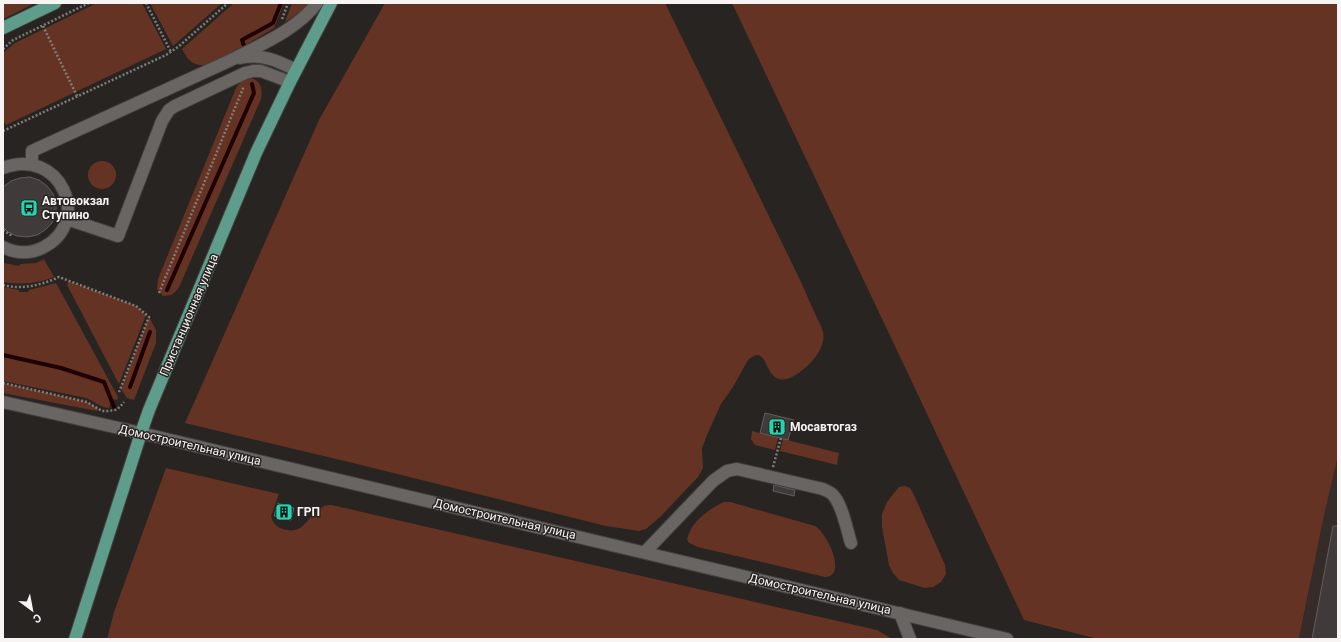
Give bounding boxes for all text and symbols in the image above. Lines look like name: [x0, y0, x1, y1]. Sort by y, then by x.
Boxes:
place label: Автовокзал Ступино: [42, 194, 109, 222]
bus stop icon: Автовокзал Ступино: [19, 198, 39, 218]
street label: Пристанционная улица: [157, 252, 221, 378]
building icon: Мосавтогаз: [767, 417, 787, 437]
place label: Мосавтогаз: [790, 420, 857, 434]
street label: Домостроительная улица: [118, 422, 262, 468]
street label: Домостроительная улица: [433, 496, 577, 542]
building icon: ГРП: [274, 502, 294, 522]
place label: ГРП: [297, 505, 320, 519]
street label: Домостроительная улица: [748, 571, 892, 617]
north arrow: [12, 590, 52, 630]
text: С: [31, 611, 44, 625]

